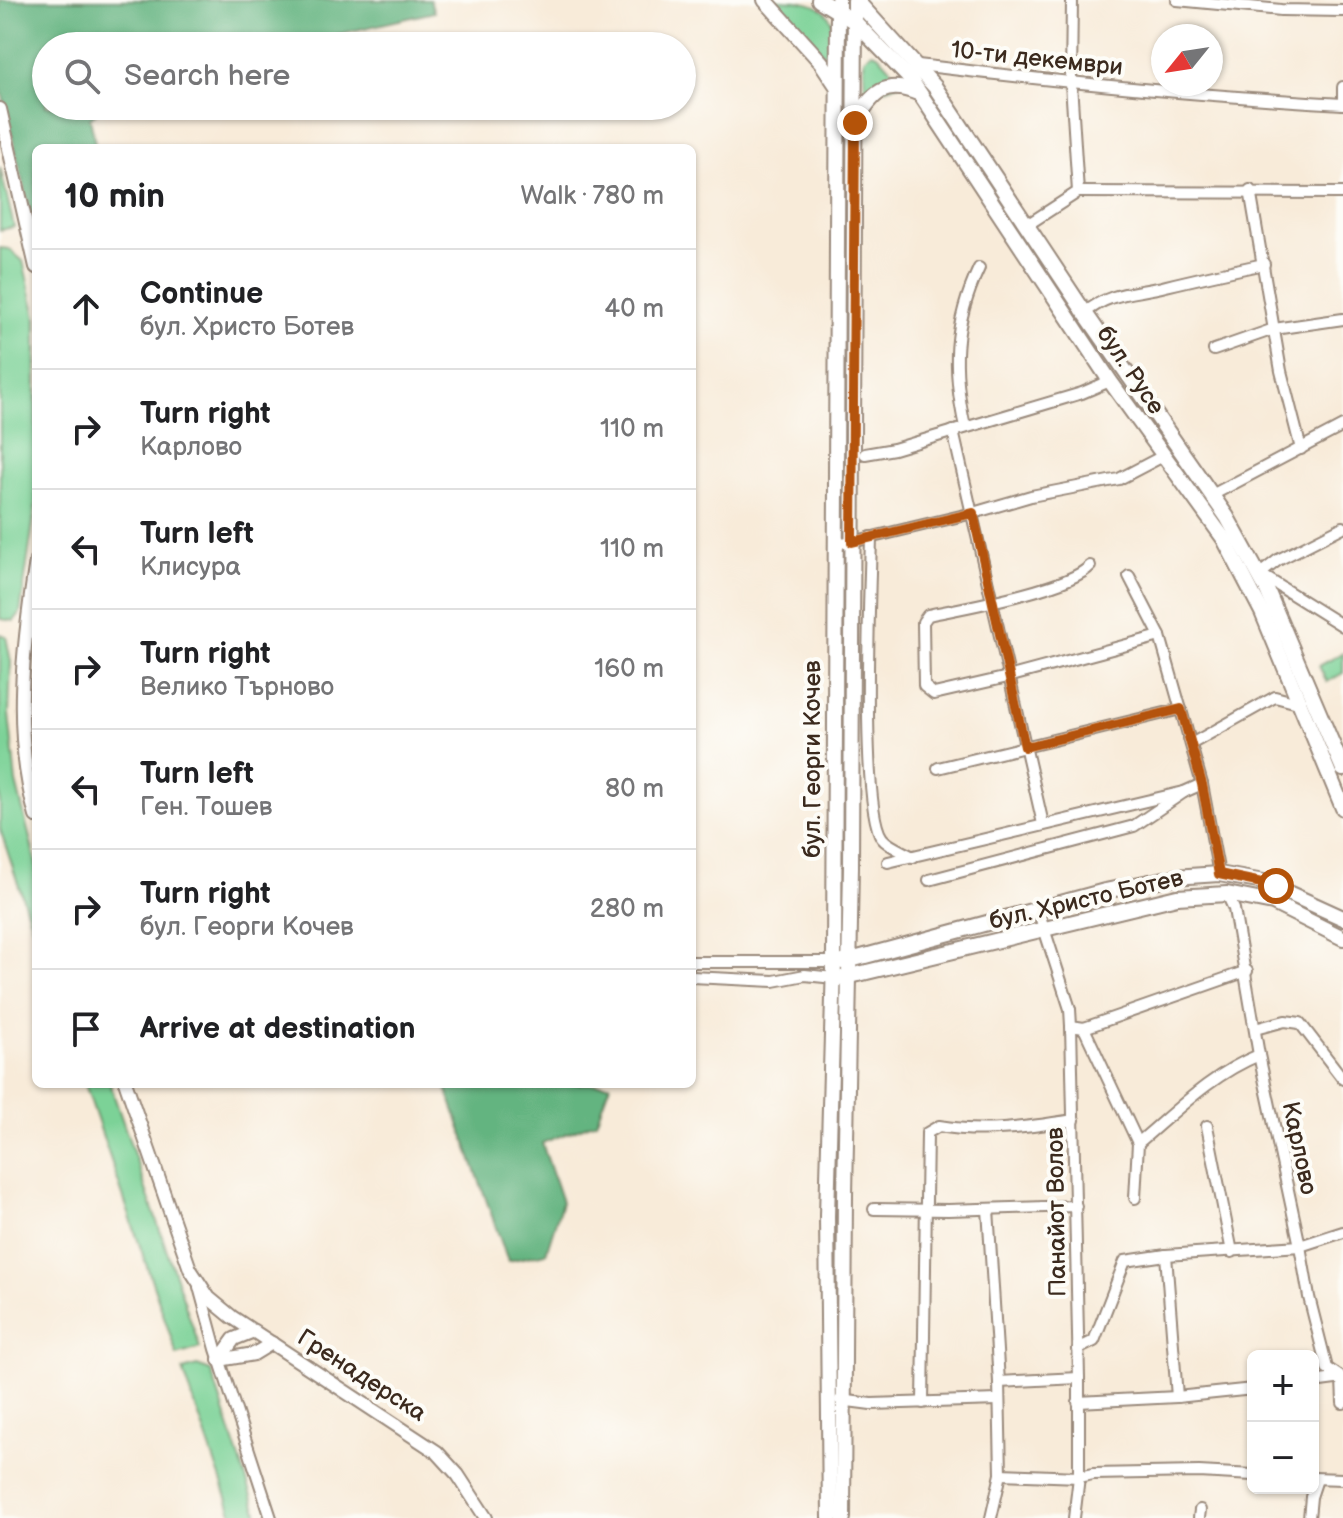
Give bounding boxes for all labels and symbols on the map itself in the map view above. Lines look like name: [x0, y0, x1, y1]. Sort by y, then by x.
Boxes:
north arrow: [1151, 24, 1223, 96]
street label: 10-ти декември: [950, 35, 1124, 82]
route end: [837, 105, 873, 141]
street label: бул. Русе: [1090, 321, 1171, 420]
street label: бул. Георги Кочев: [798, 660, 827, 858]
street label: бул. Христо Ботев: [987, 863, 1186, 936]
route start: [1258, 868, 1294, 904]
street label: Карлово: [1276, 1099, 1323, 1197]
street label: Панайот Волов: [1041, 1127, 1072, 1297]
street label: Гренадерска: [292, 1323, 432, 1428]

